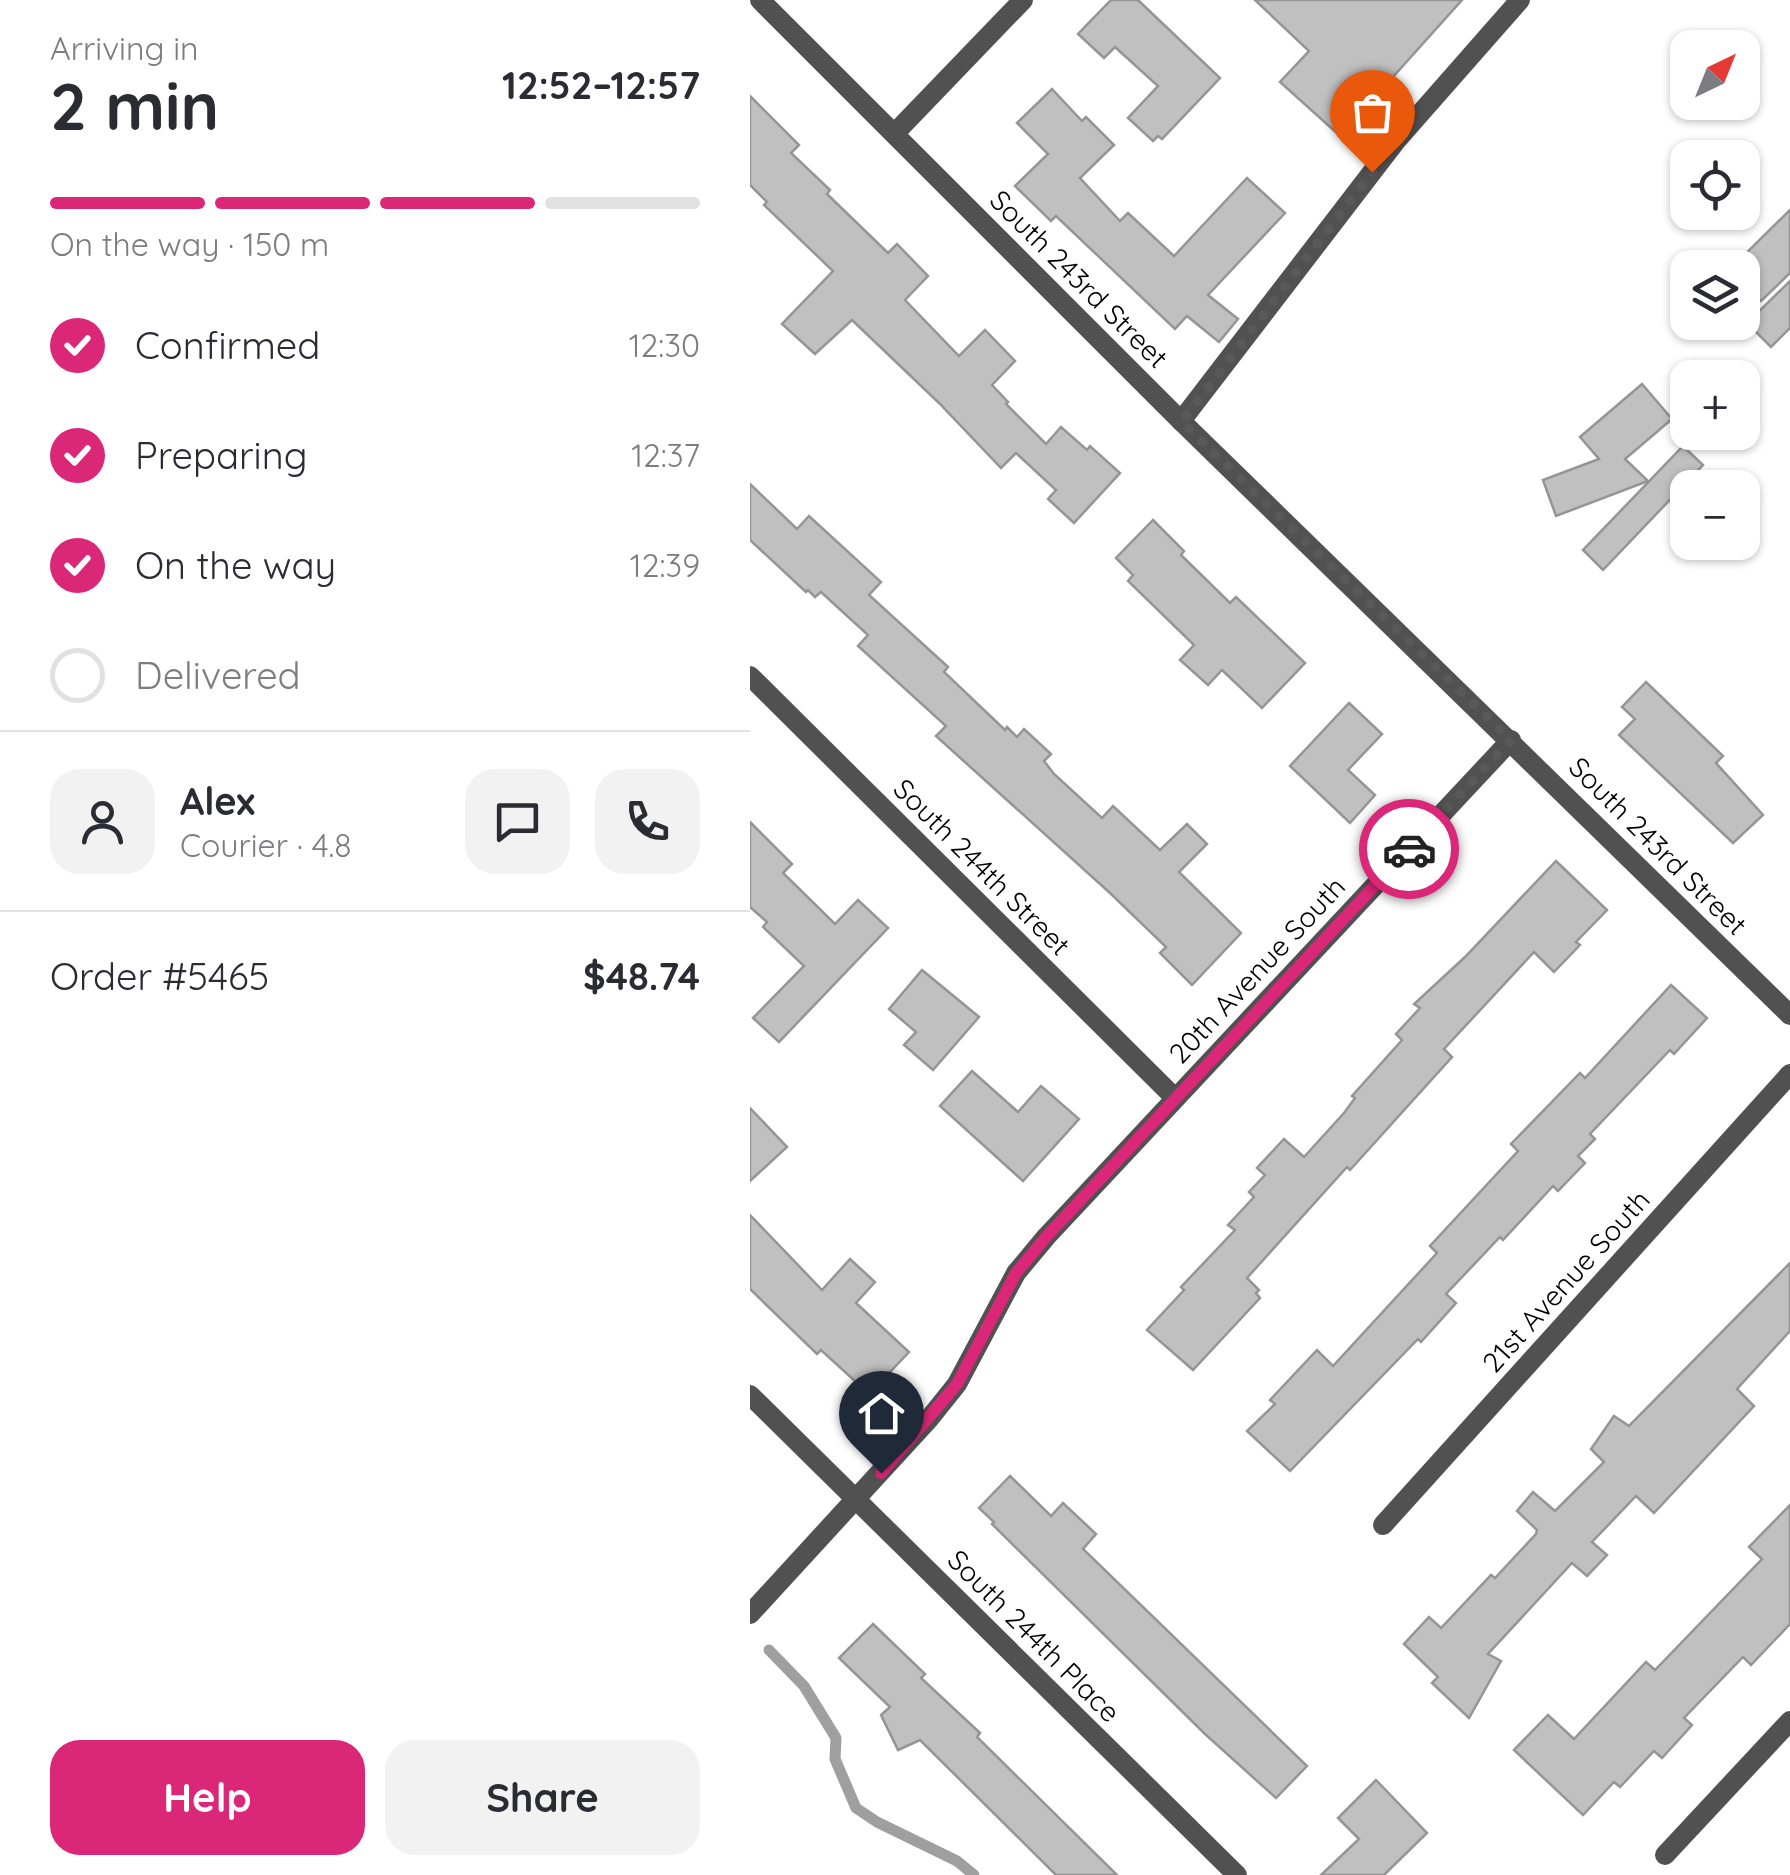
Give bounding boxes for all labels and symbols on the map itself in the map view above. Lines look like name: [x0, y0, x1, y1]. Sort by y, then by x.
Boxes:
north arrow: [1670, 30, 1760, 120]
pin: [1330, 70, 1415, 173]
street label: South 243rd Street: [983, 182, 1176, 375]
street label: South 243rd Street: [1562, 749, 1755, 942]
street label: South 244th Street: [887, 771, 1078, 962]
courier: [1359, 799, 1459, 899]
street label: 20th Avenue South: [1161, 869, 1352, 1070]
street label: 21st Avenue South: [1474, 1182, 1657, 1379]
pin: [839, 1371, 924, 1474]
street label: South 244th Place: [941, 1542, 1128, 1729]

